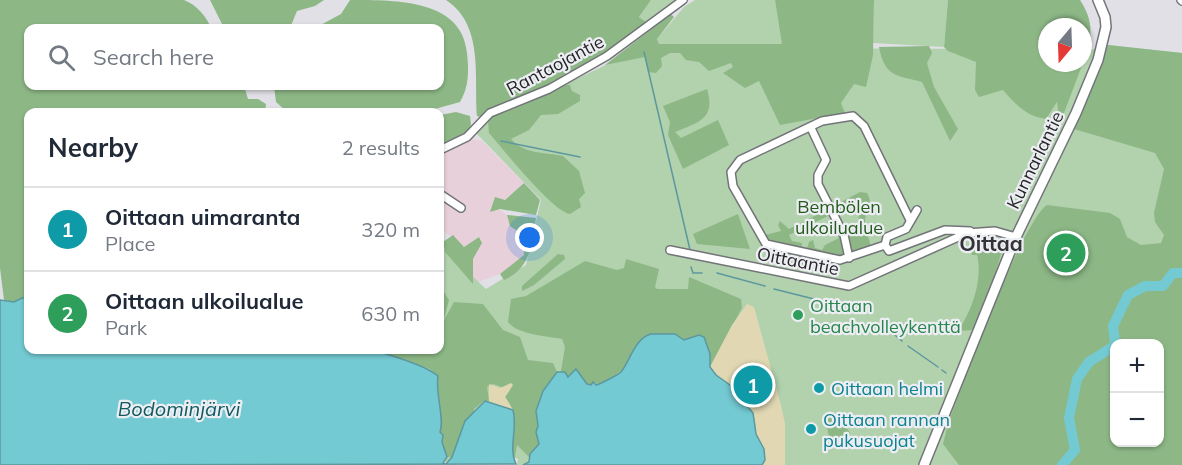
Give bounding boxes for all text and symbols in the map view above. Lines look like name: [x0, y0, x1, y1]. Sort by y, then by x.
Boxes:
north arrow: [1038, 18, 1092, 72]
search box: [24, 24, 444, 90]
street label: Rantaojantie: [502, 30, 608, 100]
icon: search: [45, 41, 78, 74]
text: Search here: [93, 43, 214, 71]
street label: Kunnarlantie: [1001, 107, 1069, 213]
text: Nearby: [48, 131, 138, 164]
text: 2 results: [342, 135, 420, 160]
park label: Bembölen ulkoilualue: [795, 195, 883, 239]
text: Oittaan uimaranta: [105, 203, 300, 231]
text: 1: [62, 217, 74, 242]
text: 320 m: [361, 217, 420, 242]
your location: [515, 223, 544, 252]
district label: Oittaa: [959, 230, 1023, 256]
pin: 2: [1046, 230, 1086, 276]
text: Place: [105, 231, 155, 256]
street label: Oittaantie: [755, 242, 841, 280]
text: Oittaan ulkoilualue: [105, 287, 304, 315]
place label: Oittaan beachvolleykenttä: [810, 294, 961, 338]
text: 2: [62, 301, 74, 326]
text: 630 m: [361, 301, 420, 326]
marker: Oittaan beachvolleykenttä: [791, 308, 805, 322]
text: Park: [105, 315, 147, 340]
map controls: [1110, 339, 1164, 447]
button: +: [1110, 339, 1164, 393]
pin: 1: [734, 362, 772, 408]
place label: Oittaan helmi: [831, 377, 943, 400]
marker: Oittaan helmi: [812, 381, 826, 395]
button: −: [1110, 393, 1164, 447]
water label: Bodominjärvi: [118, 396, 240, 421]
place label: Oittaan rannan pukusuojat: [823, 408, 950, 452]
marker: Oittaan rannan pukusuojat: [804, 422, 818, 436]

